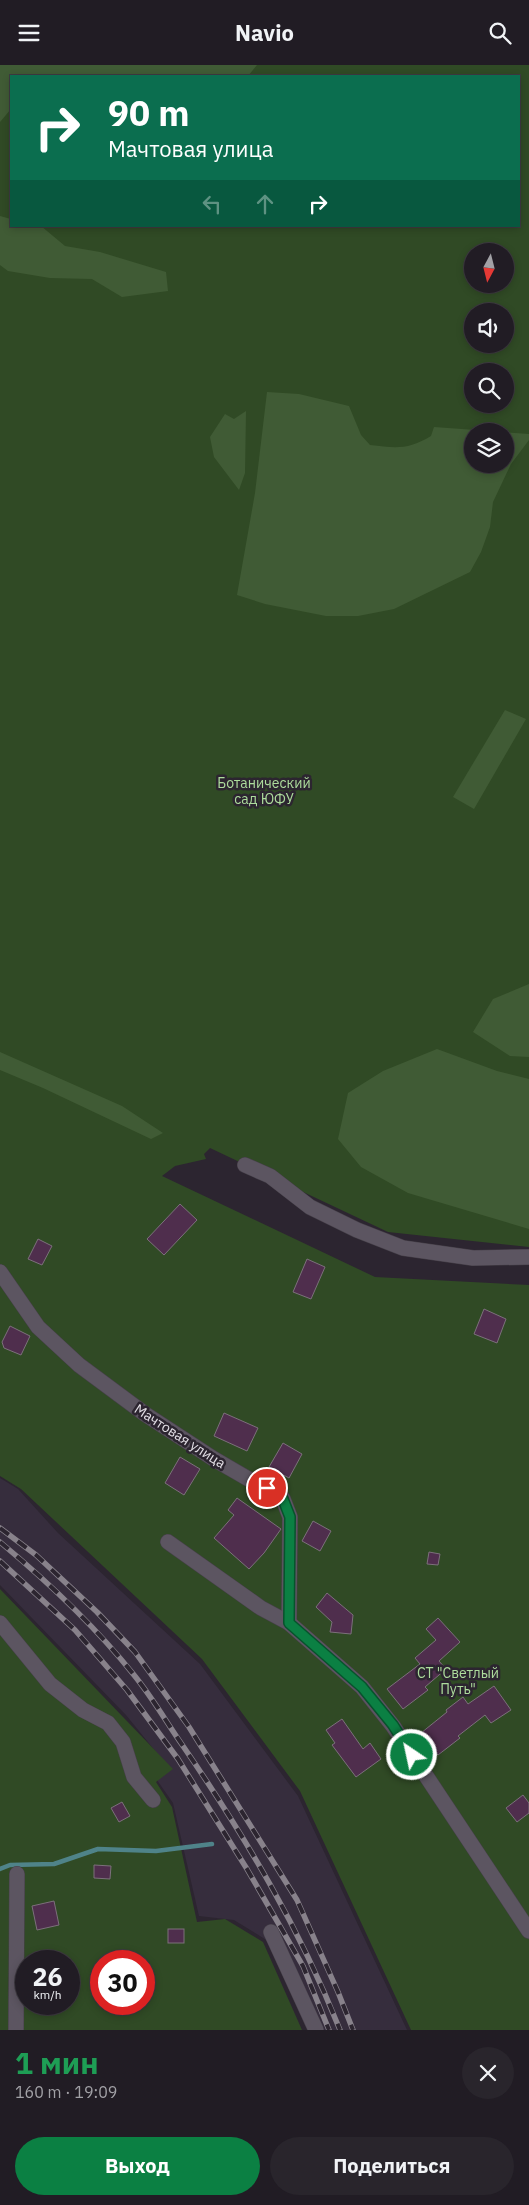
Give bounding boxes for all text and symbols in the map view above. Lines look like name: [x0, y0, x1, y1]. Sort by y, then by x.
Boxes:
text: Navio: [235, 18, 294, 47]
icon: menu: [15, 19, 43, 47]
icon: search: [486, 19, 514, 47]
text: 90 m: [108, 90, 190, 136]
icon: right: [25, 95, 90, 160]
text: Мачтовая улица: [108, 134, 273, 163]
icon: left: [198, 190, 226, 218]
icon: ahead: [251, 190, 279, 218]
icon: right: [304, 190, 332, 218]
north arrow: [464, 243, 514, 293]
map controls: [464, 243, 514, 473]
button: sound: [464, 303, 514, 353]
button: search: [464, 363, 514, 413]
button: layers: [464, 423, 514, 473]
park label: Ботанический сад ЮФУ: [217, 774, 311, 808]
street label: Мачтовая улица: [131, 1400, 229, 1473]
pin: [246, 1467, 288, 1509]
icon: arrive: [253, 1474, 281, 1502]
park label: СТ "Светлый Путь": [417, 1664, 499, 1698]
position arrow: [385, 1728, 437, 1780]
speed limit sign: 30: [90, 1950, 155, 2015]
text: 26: [32, 1960, 63, 1993]
text: km/h: [33, 1987, 62, 2002]
text: 1 мин: [15, 2043, 99, 2082]
button: close: [462, 2047, 514, 2099]
text: 160 m · 19:09: [15, 2082, 117, 2102]
button: Выход: [15, 2137, 260, 2195]
button: Поделиться: [270, 2137, 514, 2195]

